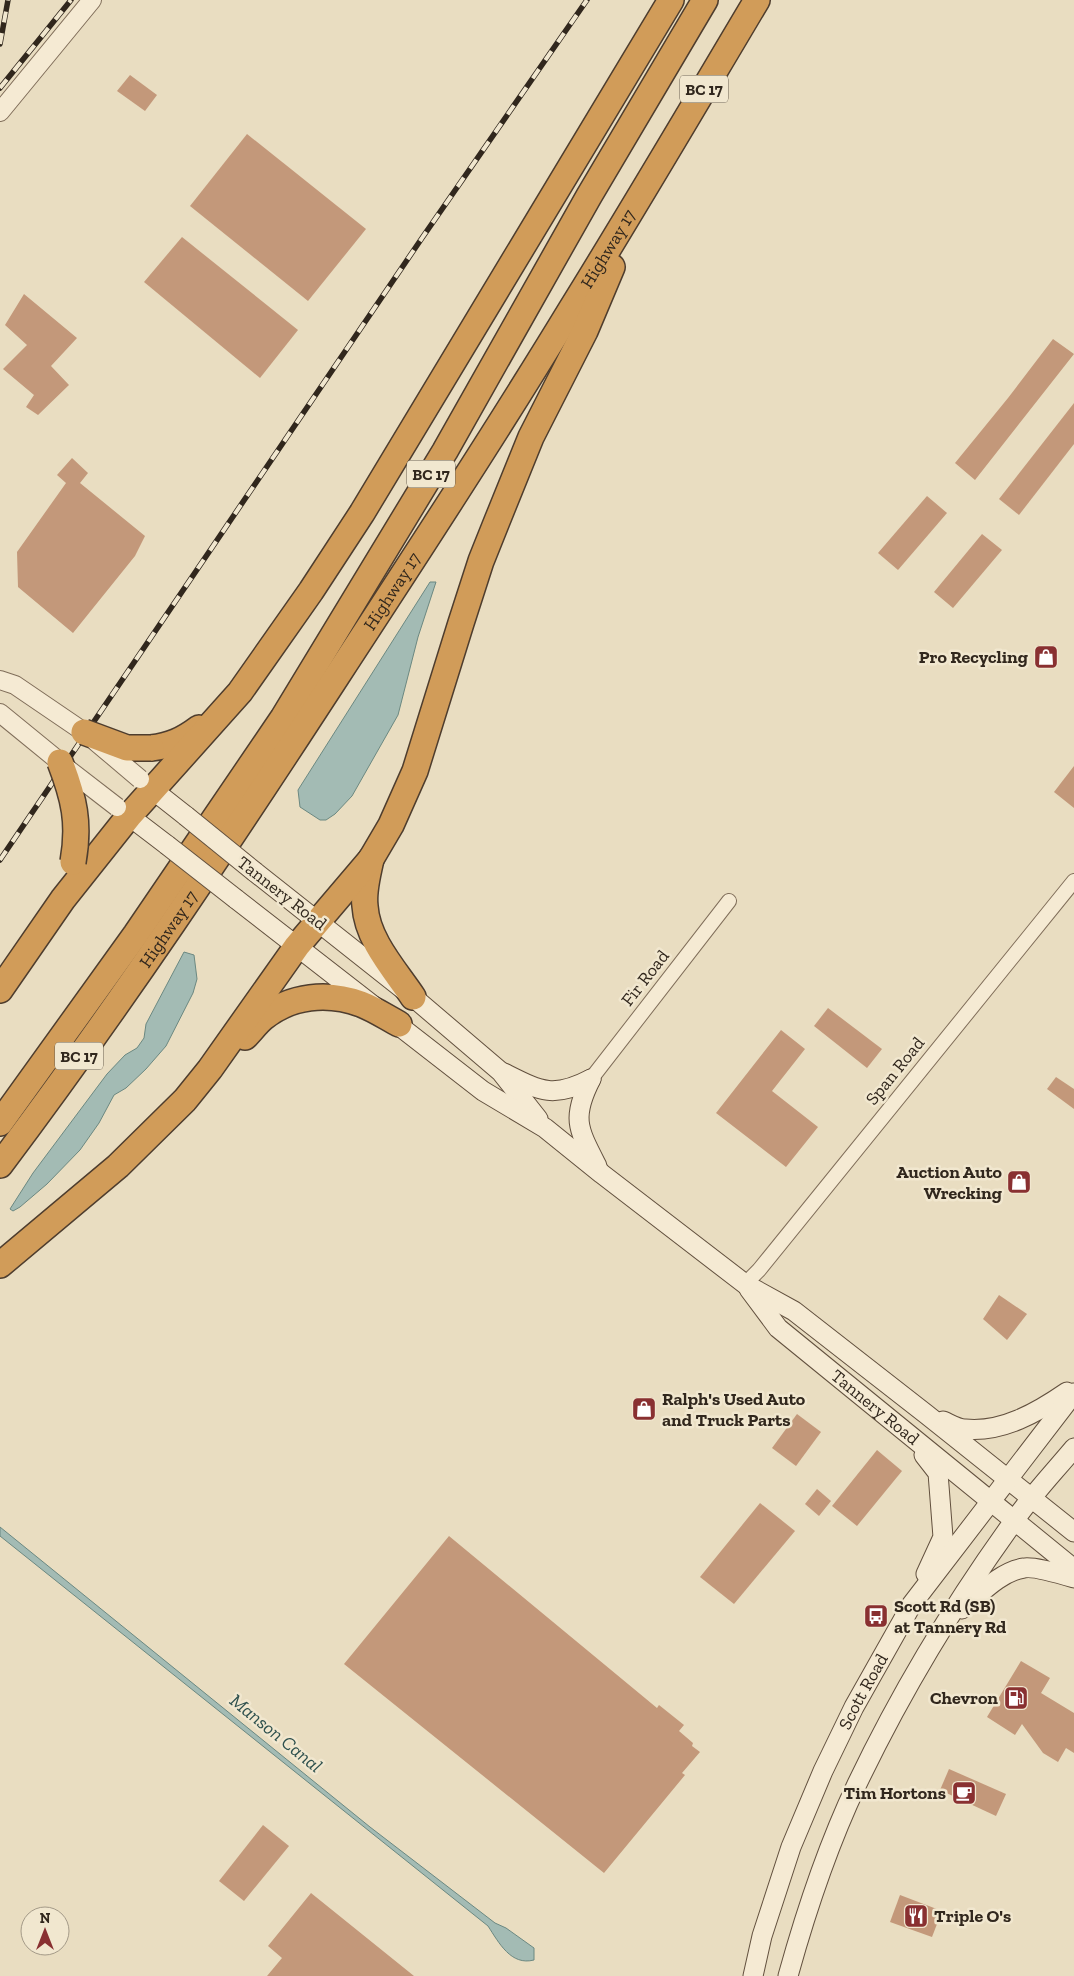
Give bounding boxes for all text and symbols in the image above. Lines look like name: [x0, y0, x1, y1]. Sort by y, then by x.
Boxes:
road number: BC 17: [680, 76, 728, 102]
street label: Highway 17: [576, 205, 641, 292]
road number: BC 17: [407, 460, 455, 488]
street label: Highway 17: [359, 548, 426, 634]
shop icon: Pro Recycling: [1033, 644, 1059, 670]
place label: Pro Recycling: [919, 646, 1028, 668]
street label: Tannery Road: [233, 851, 331, 935]
street label: Highway 17: [135, 886, 203, 972]
street label: Fir Road: [616, 945, 674, 1010]
street label: Span Road: [861, 1032, 929, 1110]
road number: BC 17: [55, 1042, 103, 1070]
place label: Auction Auto Wrecking: [896, 1161, 1003, 1204]
shop icon: Auction Auto Wrecking: [1006, 1169, 1032, 1195]
street label: Tannery Road: [827, 1365, 924, 1450]
place label: Ralph's Used Auto and Truck Parts: [662, 1388, 806, 1431]
shop icon: Ralph's Used Auto and Truck Parts: [631, 1396, 657, 1422]
place label: Scott Rd (SB) at Tannery Rd: [894, 1595, 1007, 1638]
bus stop icon: Scott Rd (SB) at Tannery Rd: [863, 1603, 889, 1629]
street label: Scott Road: [834, 1650, 893, 1733]
fuel station icon: Chevron: [1003, 1685, 1029, 1711]
place label: Chevron: [930, 1687, 998, 1709]
water label: Manson Canal: [225, 1689, 327, 1777]
cafe icon: Tim Hortons: [951, 1780, 977, 1806]
place label: Tim Hortons: [844, 1782, 946, 1804]
restaurant icon: Triple O's: [903, 1903, 929, 1929]
place label: Triple O's: [934, 1905, 1011, 1927]
north arrow: [20, 1906, 70, 1956]
text: N: [40, 1910, 51, 1927]

